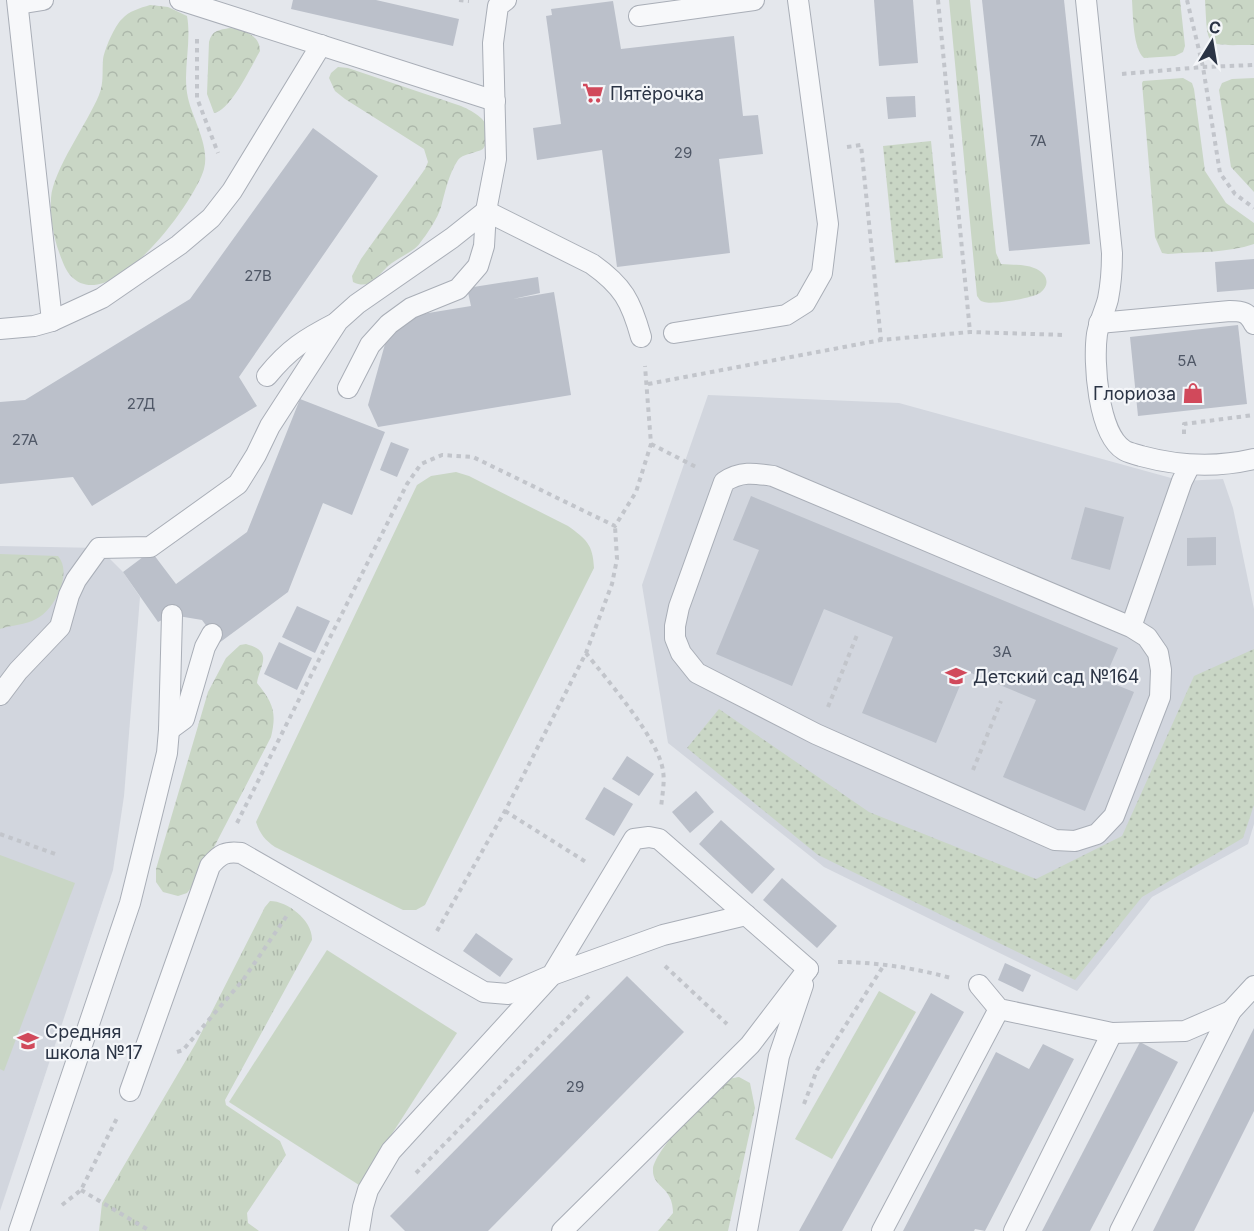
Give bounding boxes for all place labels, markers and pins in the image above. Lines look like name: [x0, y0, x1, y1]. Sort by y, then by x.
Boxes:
supermarket icon: Пятёрочка: [581, 81, 605, 105]
place label: Пятёрочка: [610, 83, 704, 104]
shop icon: Глориоза: [1181, 381, 1205, 405]
place label: Глориоза: [1093, 383, 1176, 404]
school or university icon: Детский сад №164: [944, 664, 968, 688]
place label: Детский сад №164: [973, 666, 1139, 687]
place label: Средняя школа №17: [45, 1021, 143, 1063]
school or university icon: Средняя школа №17: [16, 1029, 40, 1053]

